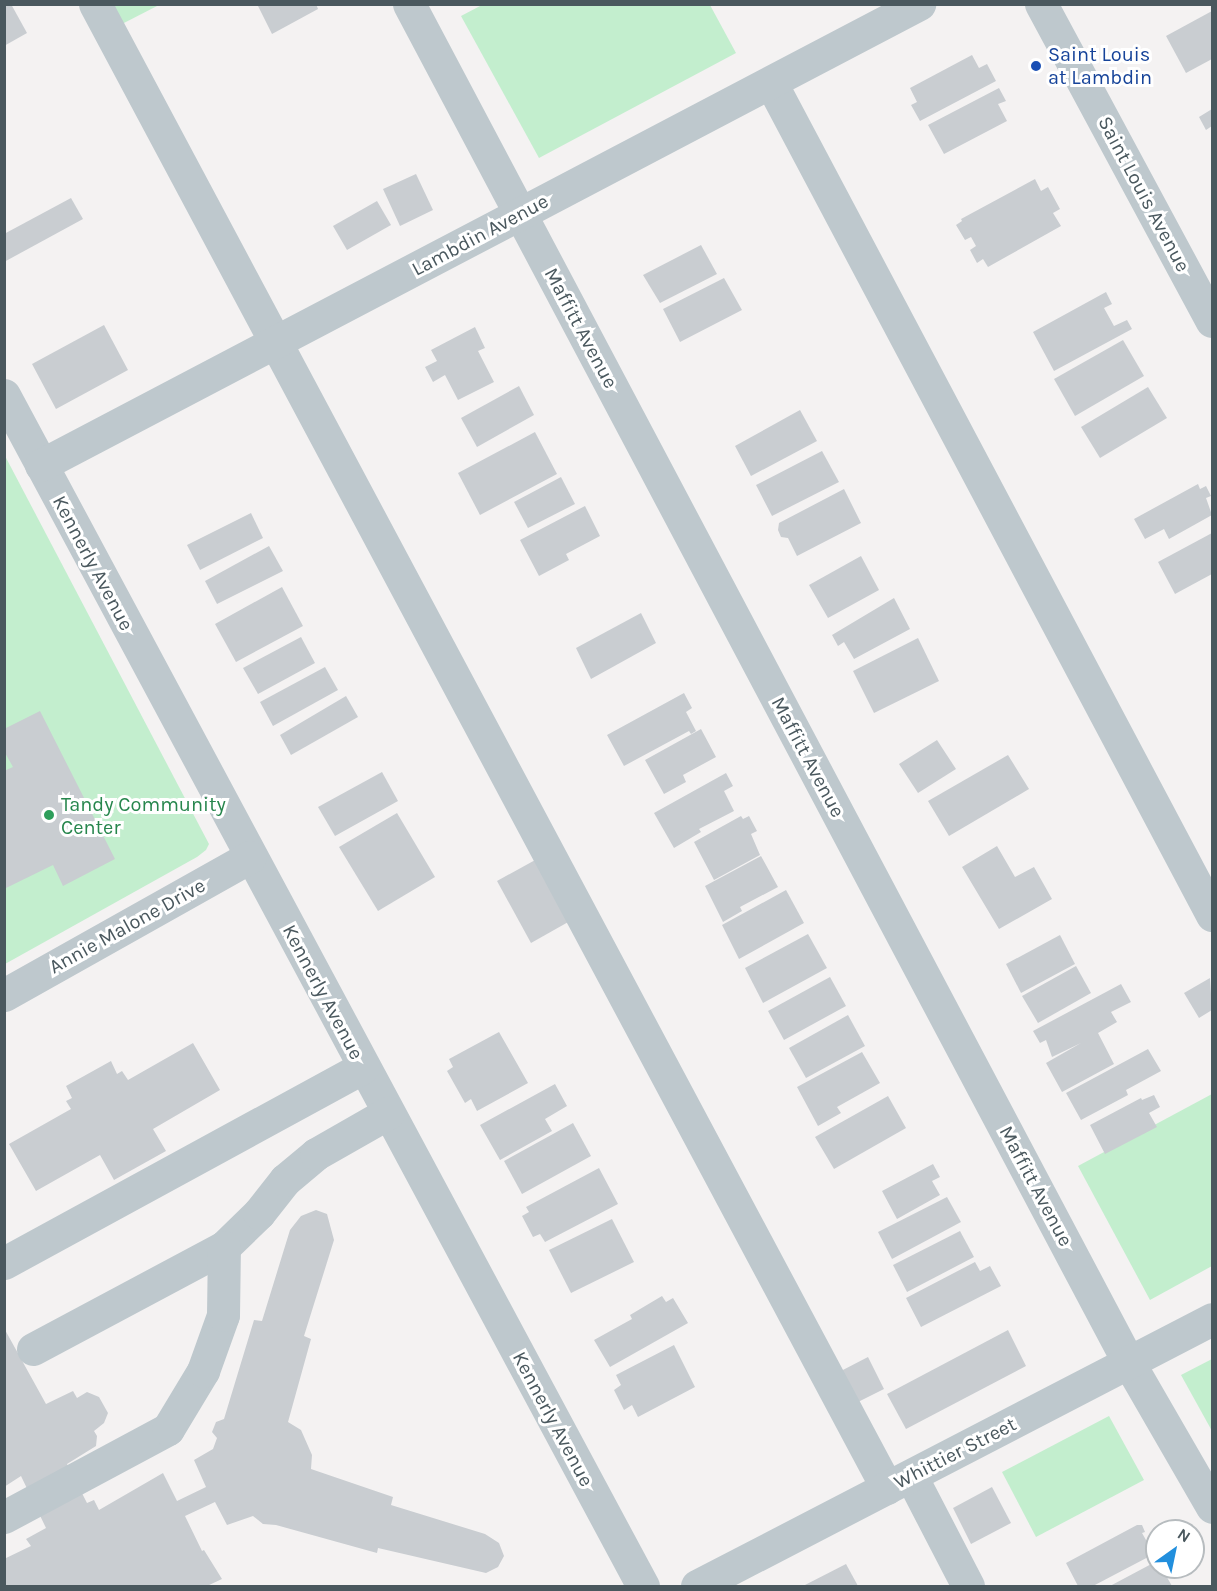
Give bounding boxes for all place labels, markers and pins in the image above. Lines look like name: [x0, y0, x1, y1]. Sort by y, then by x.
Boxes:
place label: Saint Louis at Lambdin: [1048, 42, 1152, 89]
marker: Saint Louis at Lambdin: [1029, 59, 1043, 73]
place label: Tandy Community Center: [61, 792, 226, 839]
marker: Tandy Community Center: [42, 808, 56, 822]

